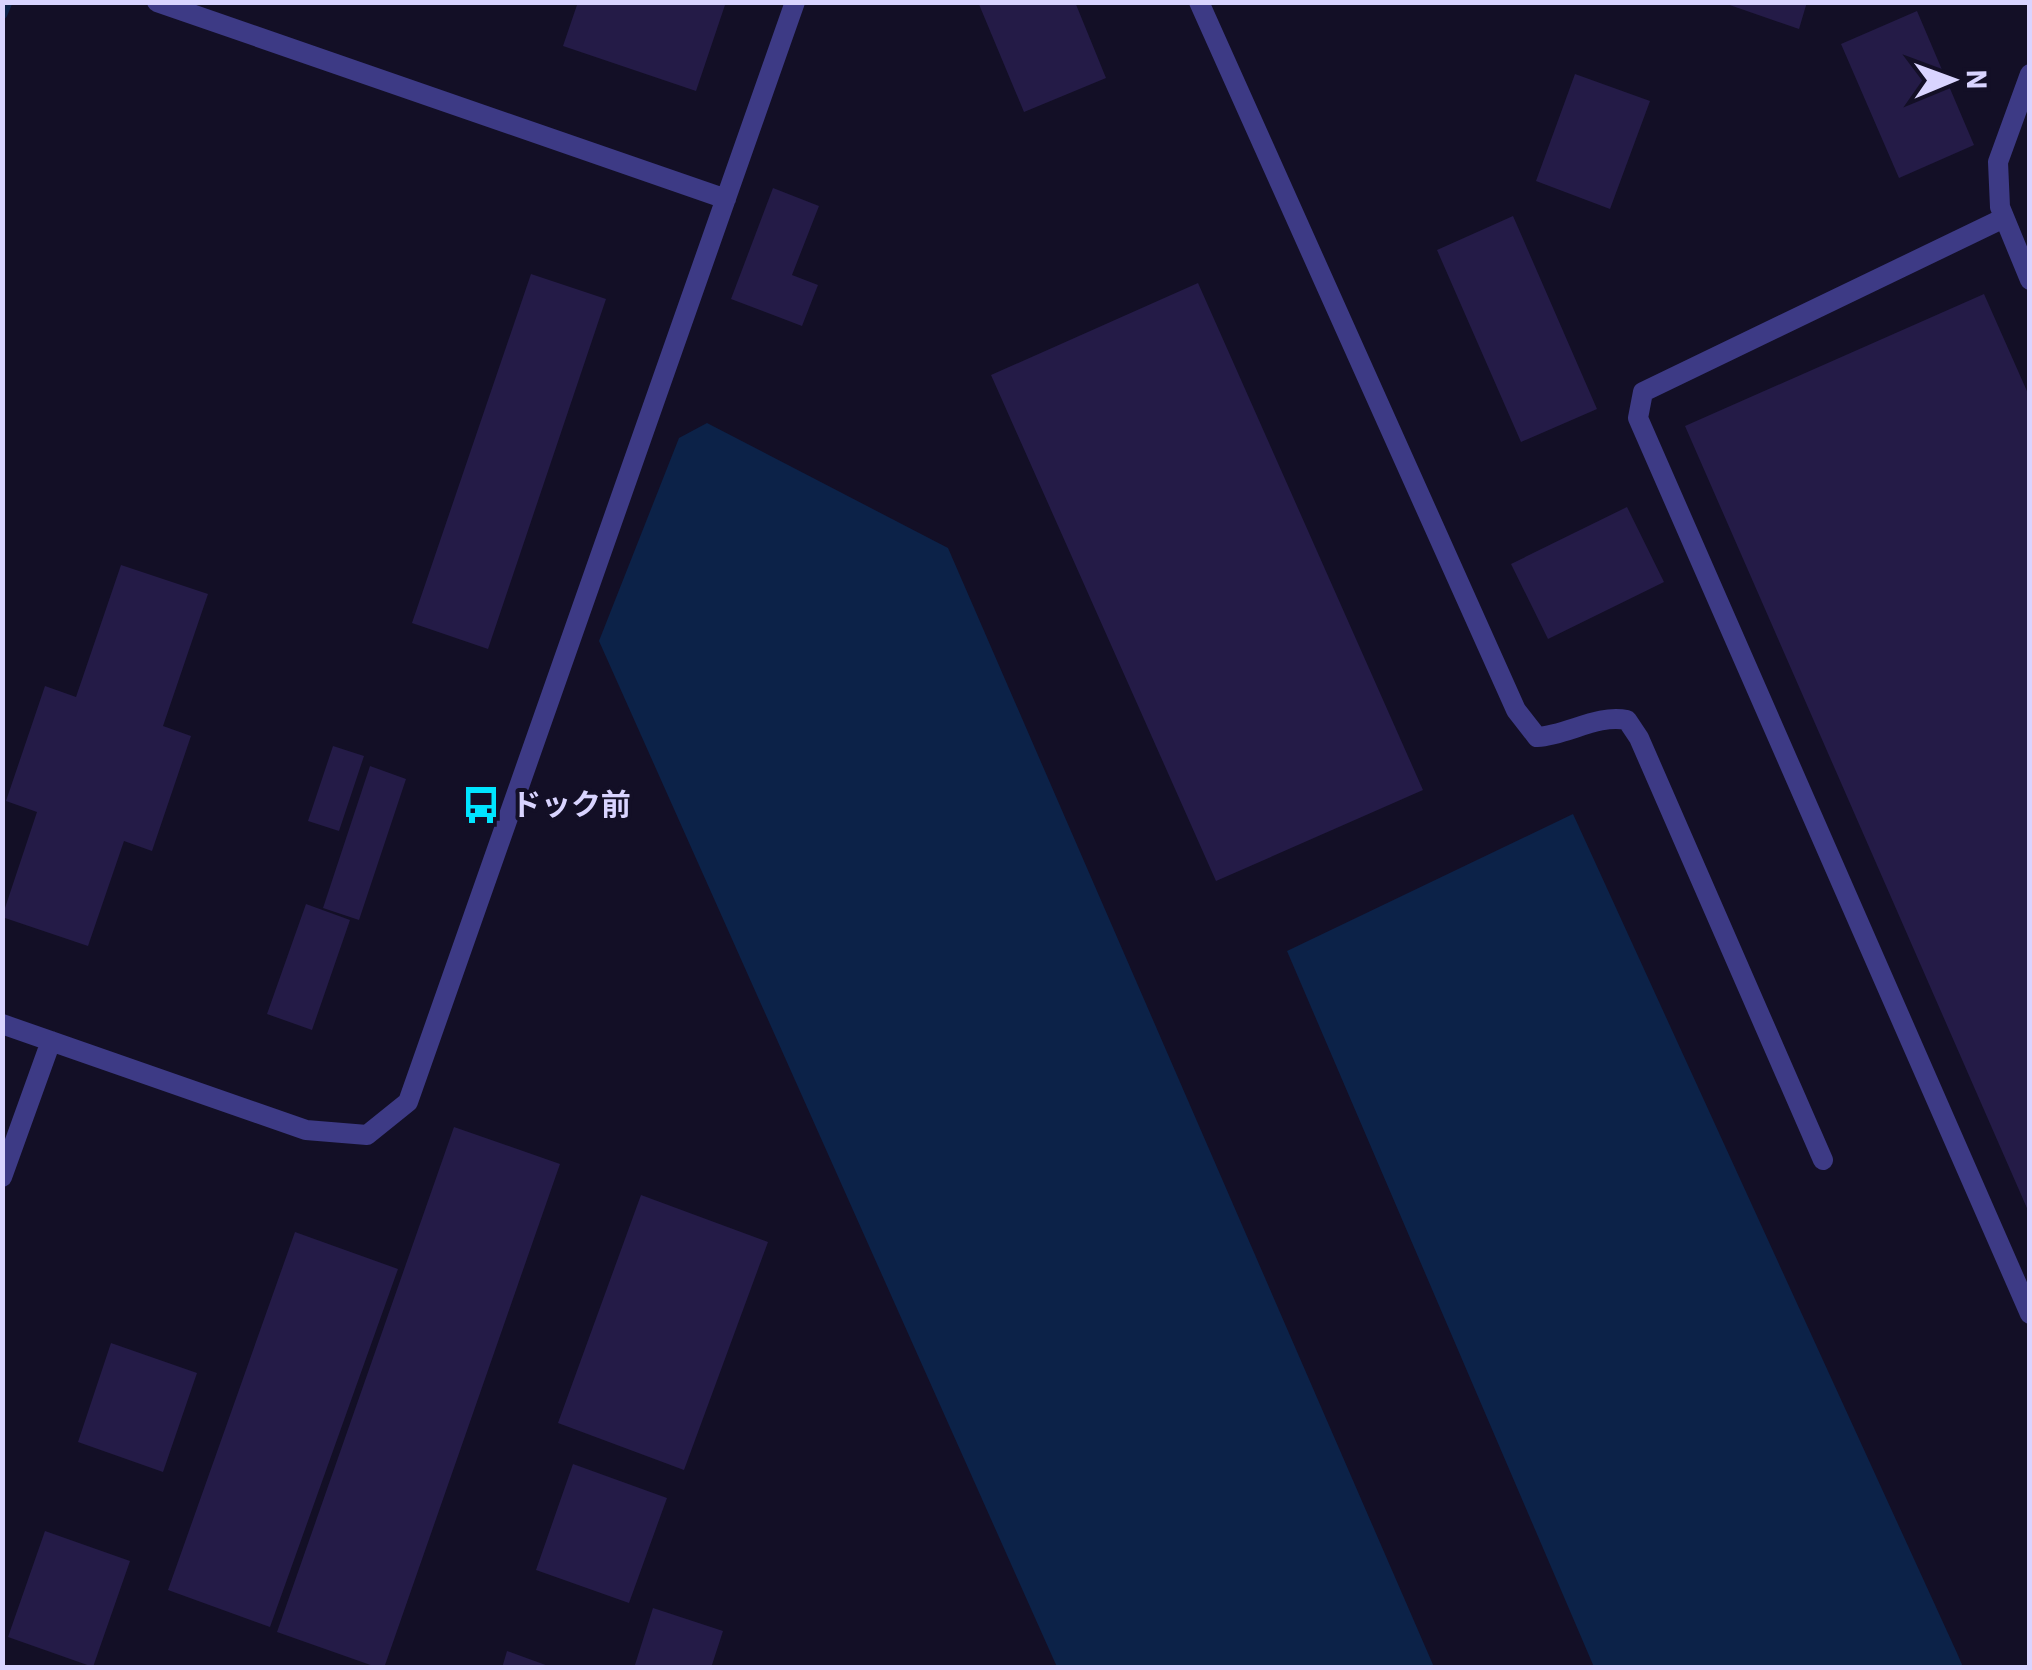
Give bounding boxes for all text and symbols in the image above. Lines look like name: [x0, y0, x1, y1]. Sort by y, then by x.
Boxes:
north arrow: [1902, 30, 2002, 130]
text: N: [1959, 69, 1996, 90]
bus stop icon: ドック前: [460, 784, 502, 826]
place label: ドック前: [511, 784, 631, 823]

